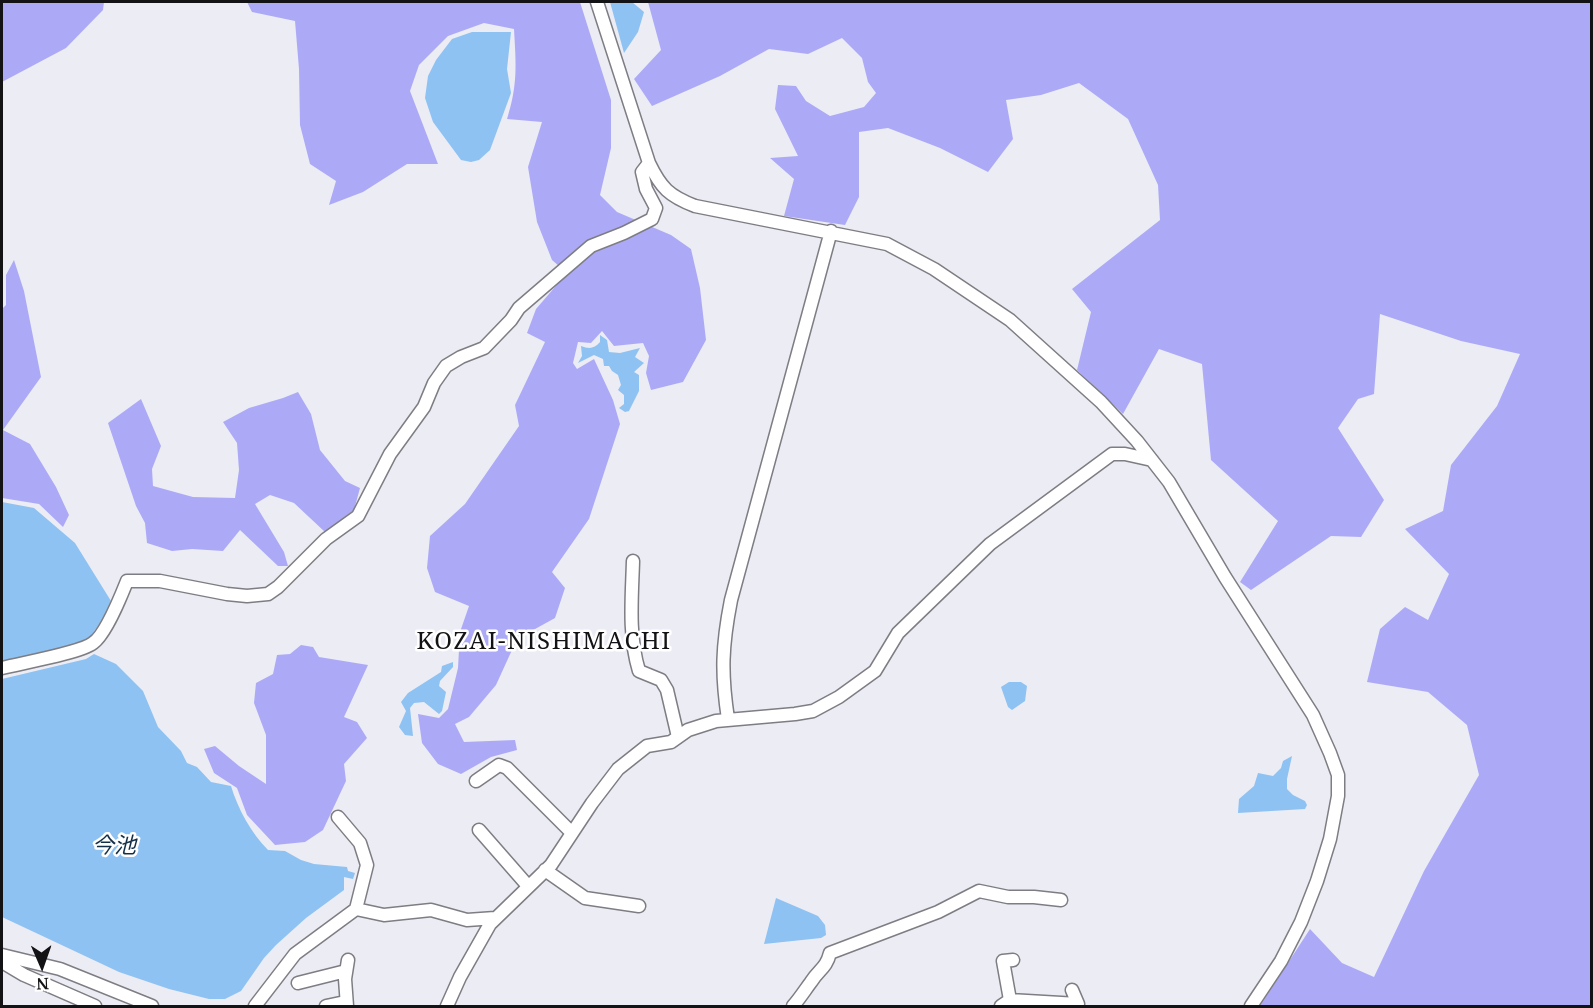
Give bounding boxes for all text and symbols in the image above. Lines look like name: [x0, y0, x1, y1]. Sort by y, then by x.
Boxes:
district label: KOZAI-NISHIMACHI: [416, 628, 672, 656]
water label: 今池: [92, 834, 136, 860]
north arrow: [12, 936, 72, 996]
text: N: [36, 973, 49, 995]

